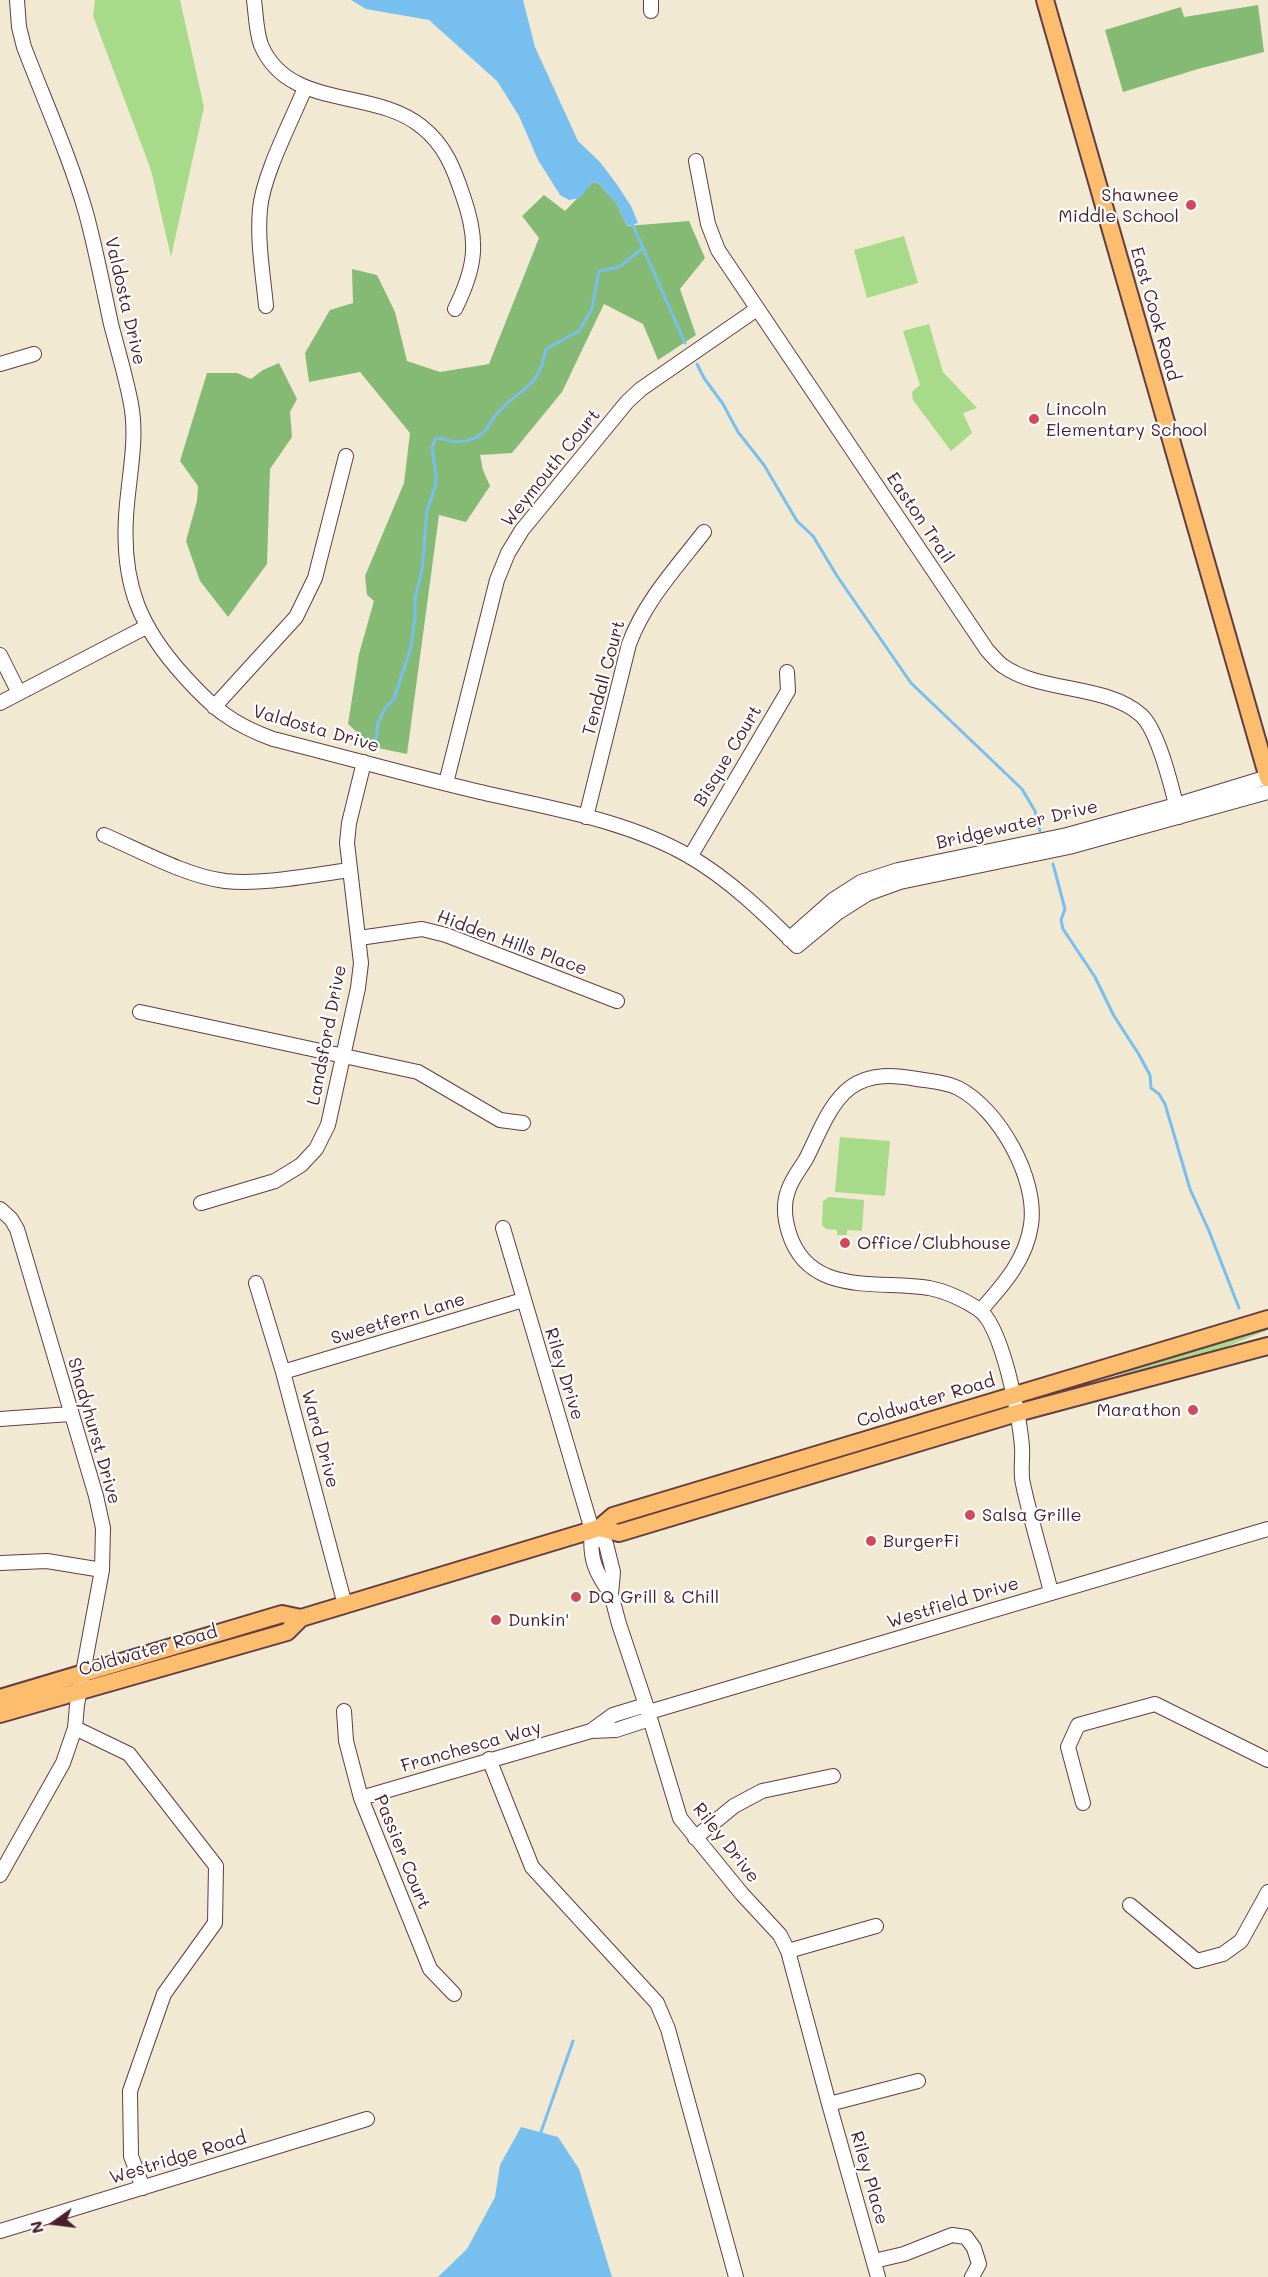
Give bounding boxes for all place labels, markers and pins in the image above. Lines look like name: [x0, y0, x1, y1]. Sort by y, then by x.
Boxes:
place label: Shawnee Middle School: [1058, 184, 1179, 226]
marker: Shawnee Middle School: [1184, 198, 1198, 212]
place label: Lincoln Elementary School: [1046, 398, 1207, 440]
marker: Lincoln Elementary School: [1027, 412, 1041, 426]
place label: Office/Clubhouse: [857, 1232, 1011, 1254]
marker: Office/Clubhouse: [838, 1236, 852, 1250]
place label: Marathon: [1096, 1399, 1181, 1421]
marker: Marathon: [1186, 1403, 1200, 1417]
place label: Salsa Grille: [982, 1504, 1082, 1526]
marker: Salsa Grille: [963, 1508, 977, 1522]
place label: BurgerFi: [883, 1530, 959, 1552]
marker: BurgerFi: [864, 1534, 878, 1548]
place label: DQ Grill & Chill: [588, 1586, 719, 1608]
marker: DQ Grill & Chill: [569, 1590, 583, 1604]
place label: Dunkin': [508, 1609, 569, 1631]
marker: Dunkin': [489, 1613, 503, 1627]

